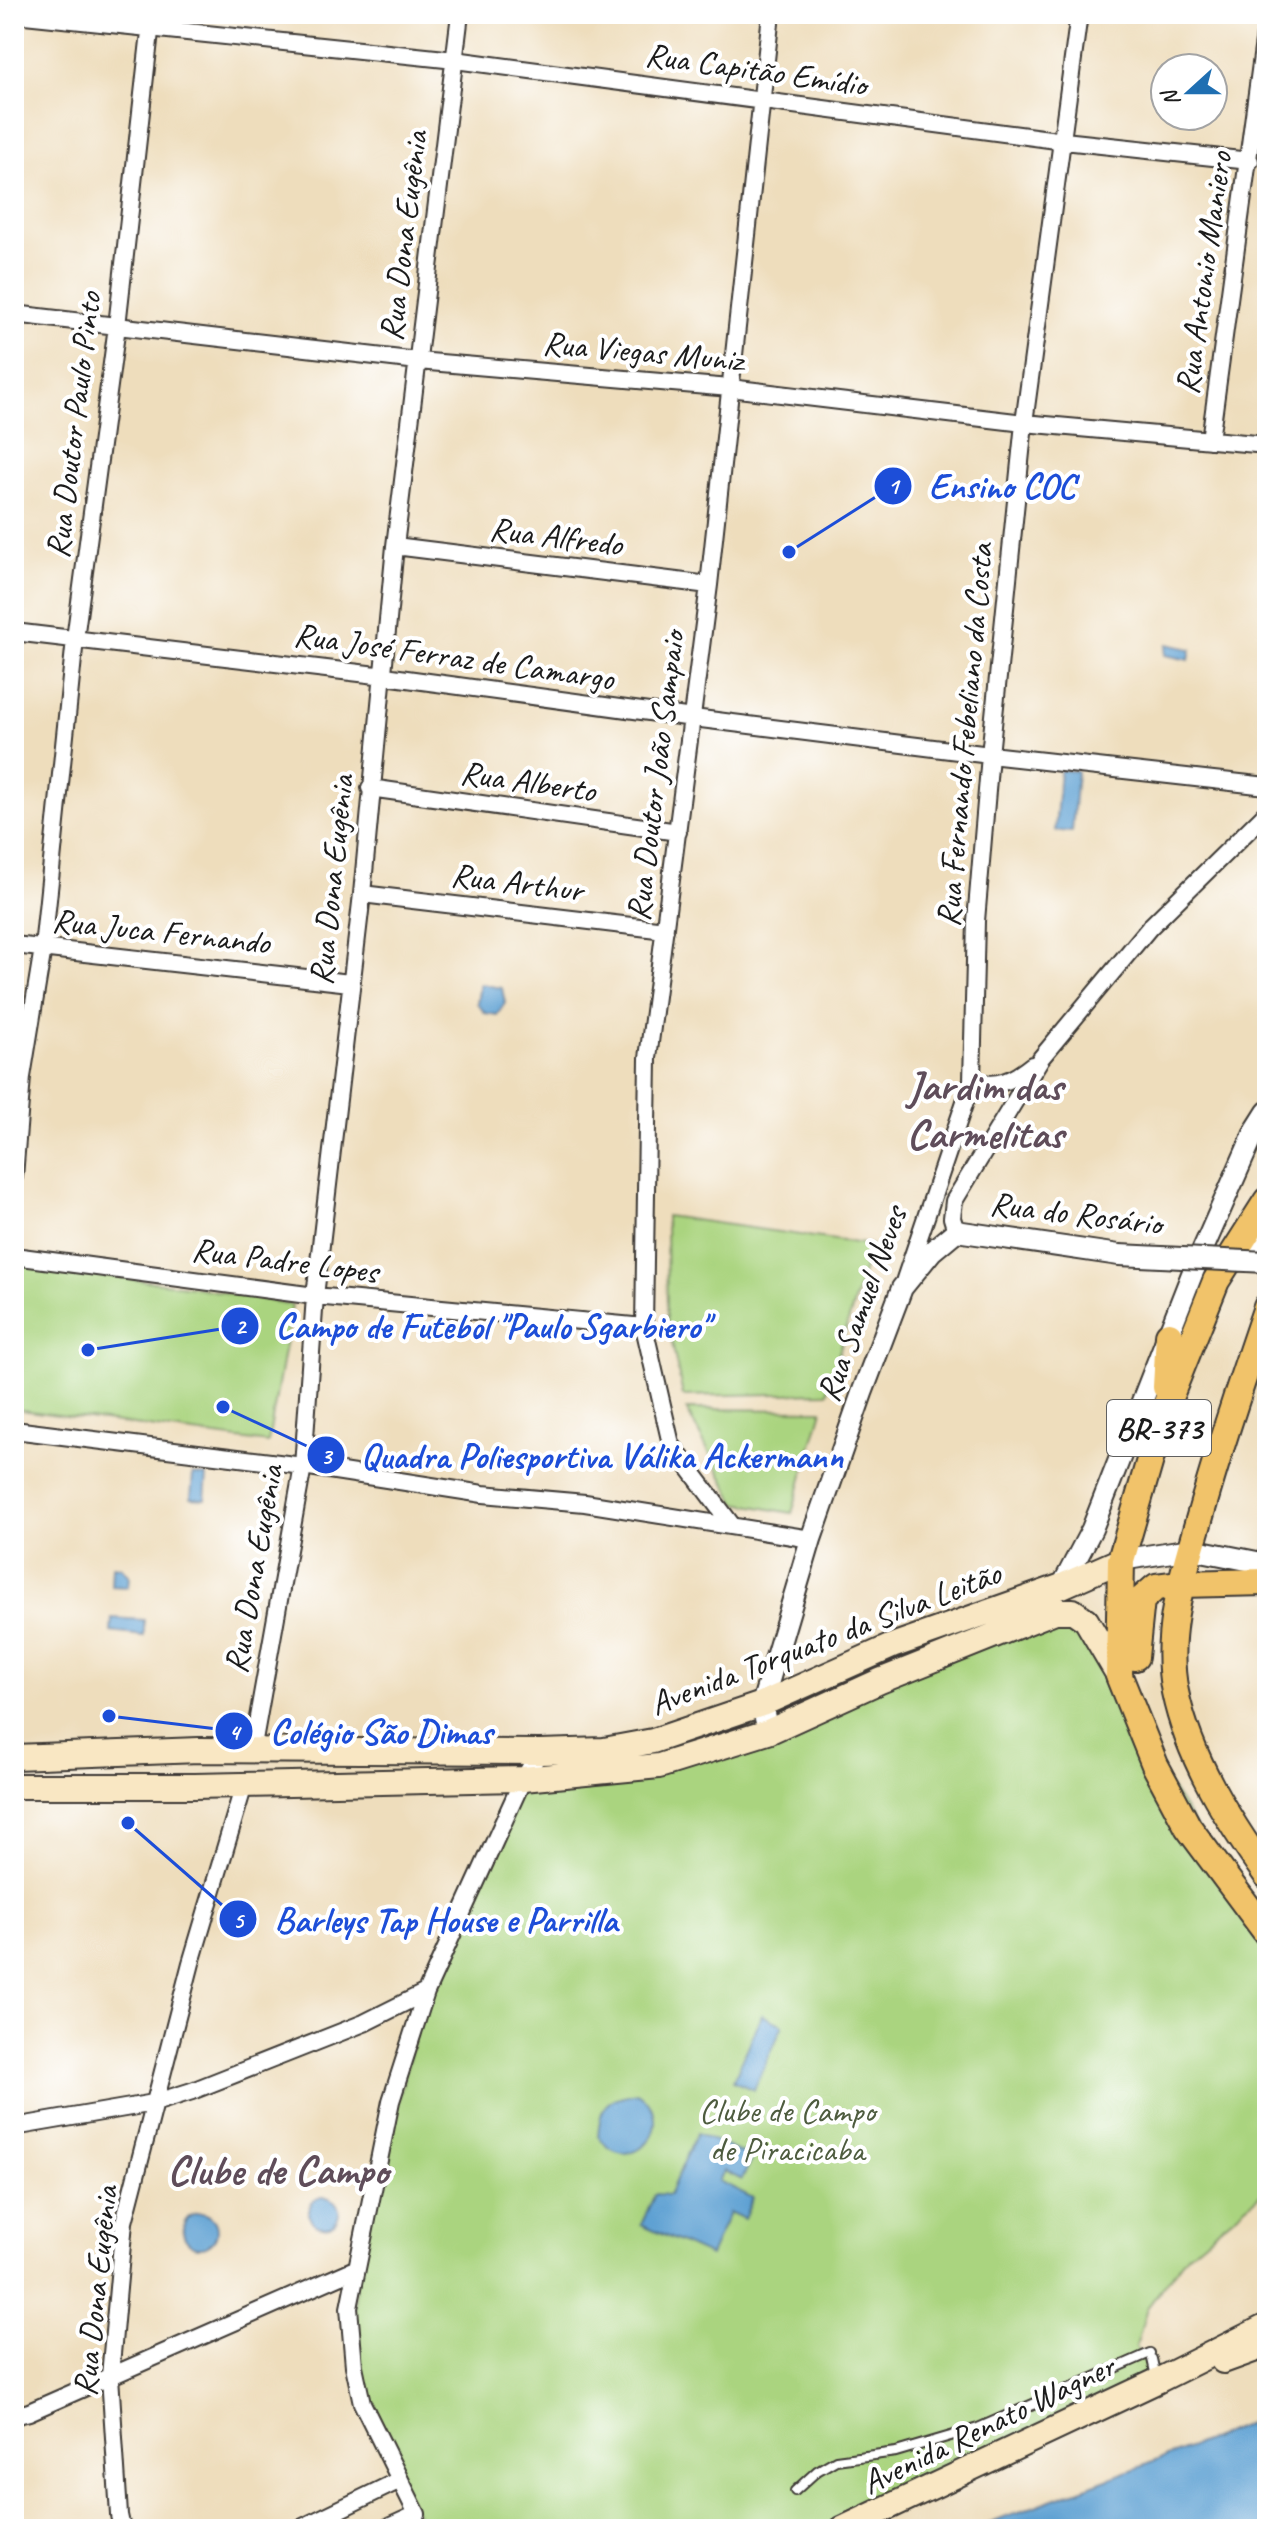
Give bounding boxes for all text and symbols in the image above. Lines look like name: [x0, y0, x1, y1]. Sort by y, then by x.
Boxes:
street label: Rua Capitão Emídio: [643, 32, 873, 106]
north arrow: [1149, 52, 1229, 132]
text: N: [1155, 84, 1187, 110]
street label: Rua Dona Eugênia: [369, 126, 437, 343]
street label: Rua Antonio Maniero: [1165, 147, 1242, 397]
street label: Rua Doutor Paulo Pinto: [35, 288, 111, 560]
street label: Rua Viegas Muniz: [541, 321, 748, 381]
callout: Ensino COC: [873, 456, 1091, 516]
text: Ensino COC: [929, 463, 1080, 509]
text: 1: [888, 471, 902, 501]
street label: Rua Alfredo: [487, 507, 627, 566]
street label: Rua Fernando Febeliano da Costa: [926, 539, 1002, 929]
street label: Rua José Ferraz de Camargo: [291, 612, 619, 700]
street label: Rua Doutor João Sampaio: [616, 625, 695, 923]
street label: Rua Alberto: [458, 750, 600, 812]
street label: Rua Dona Eugênia: [299, 771, 364, 987]
street label: Rua Arthur: [449, 853, 589, 912]
street label: Rua Juca Fernando: [50, 898, 274, 964]
district label: Jardim das Carmelitas: [904, 1060, 1068, 1161]
street label: Rua do Rosário: [988, 1181, 1168, 1245]
street label: Rua Samuel Neves: [806, 1198, 917, 1407]
street label: Rua Padre Lopes: [190, 1227, 384, 1293]
callout: Campo de Futebol "Paulo Sgarbiero": [220, 1296, 725, 1356]
text: Campo de Futebol "Paulo Sgarbiero": [275, 1303, 716, 1349]
text: 2: [235, 1311, 248, 1341]
road number: BR-373: [1107, 1400, 1211, 1456]
callout: Quadra Poliesportiva Válika Ackermann: [306, 1425, 858, 1485]
text: Quadra Poliesportiva Válika Ackermann: [361, 1433, 845, 1479]
text: 3: [321, 1441, 334, 1471]
street label: Rua Dona Eugênia: [214, 1459, 293, 1676]
street label: Avenida Torquato da Silva Leitão: [644, 1551, 1008, 1725]
callout: Colégio São Dimas: [214, 1701, 508, 1761]
text: Colégio São Dimas: [270, 1709, 496, 1755]
text: 4: [229, 1717, 243, 1747]
callout: Barleys Tap House e Parrilla: [218, 1889, 635, 1949]
text: Barleys Tap House e Parrilla: [275, 1897, 620, 1943]
text: 5: [233, 1905, 246, 1935]
park label: Clube de Campo de Piracicaba: [699, 2089, 879, 2171]
district label: Clube de Campo: [168, 2144, 392, 2197]
street label: Rua Dona Eugênia: [63, 2182, 128, 2398]
street label: Avenida Renato Wagner: [855, 2343, 1124, 2504]

